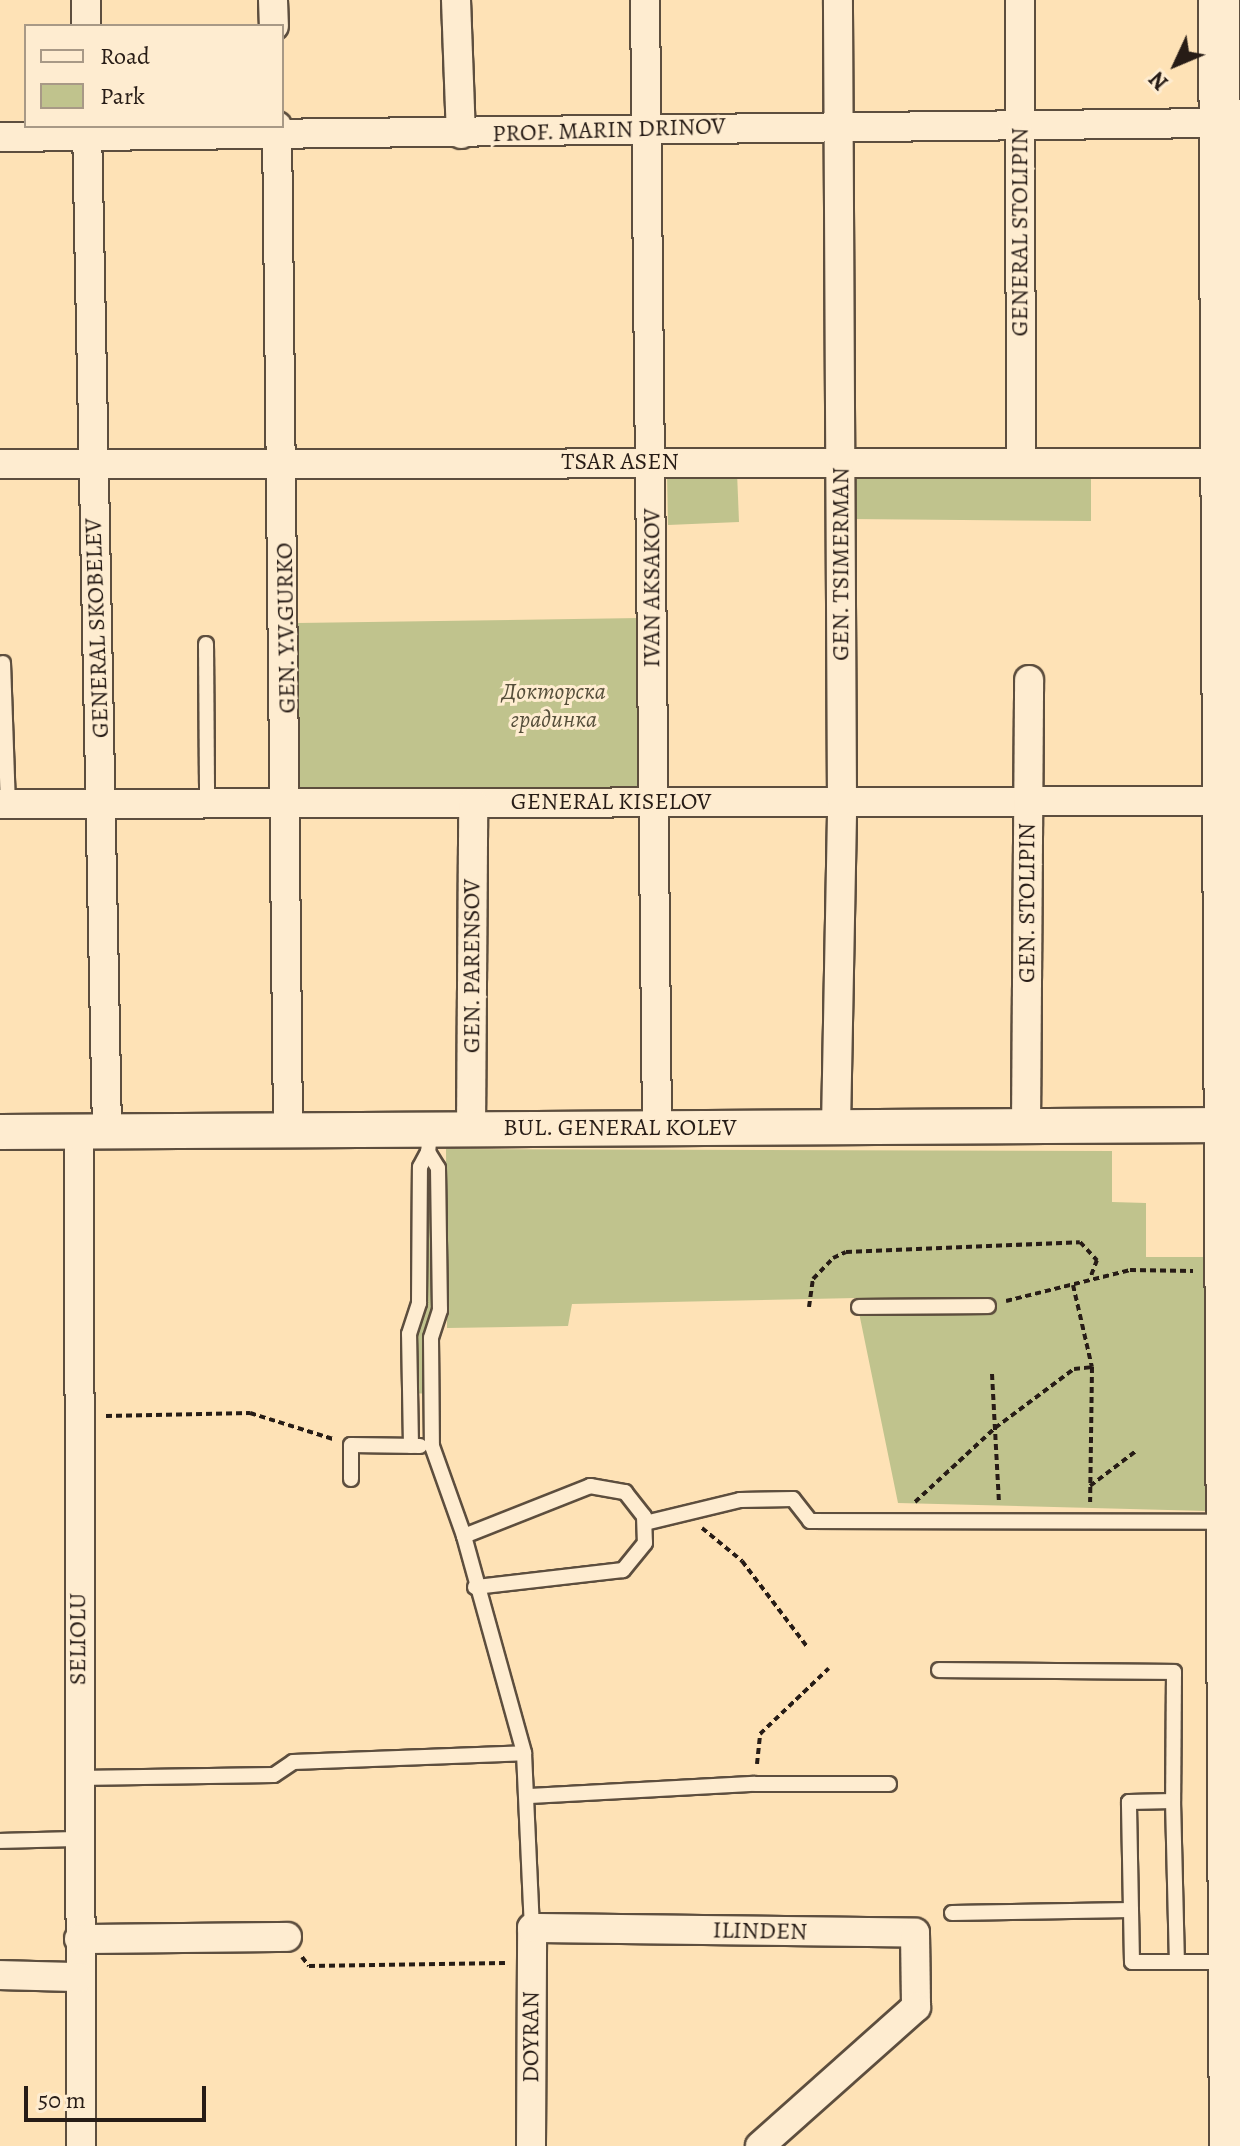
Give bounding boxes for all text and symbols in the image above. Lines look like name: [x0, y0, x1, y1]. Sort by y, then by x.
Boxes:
legend: [24, 24, 284, 128]
north arrow: [1136, 24, 1216, 104]
text: Road: [100, 40, 150, 72]
text: N: [1142, 64, 1175, 97]
text: Park: [100, 80, 145, 112]
street label: PROF. MARIN DRINOV: [492, 112, 726, 148]
street label: GENERAL STOLIPIN: [1006, 128, 1034, 336]
street label: TSAR ASEN: [561, 448, 679, 476]
street label: GEN. TSIMERMAN: [827, 467, 855, 661]
street label: IVAN AKSAKOV: [638, 508, 666, 668]
street label: GENERAL SKOBELEV: [79, 517, 115, 739]
street label: GEN. Y.V.GURKO: [270, 542, 302, 714]
park label: Докторска градинка: [502, 678, 606, 734]
street label: GENERAL KISELOV: [511, 788, 711, 816]
street label: GEN. STOLIPIN: [1013, 823, 1041, 983]
street label: GEN. PARENSOV: [458, 879, 486, 1053]
street label: BUL. GENERAL KOLEV: [503, 1114, 737, 1142]
street label: SELIOLU: [64, 1593, 92, 1685]
street label: ILINDEN: [712, 1916, 808, 1946]
street label: DOYRAN: [517, 1991, 545, 2083]
scale bar: [28, 2070, 210, 2120]
text: 50 m: [38, 2084, 86, 2116]

